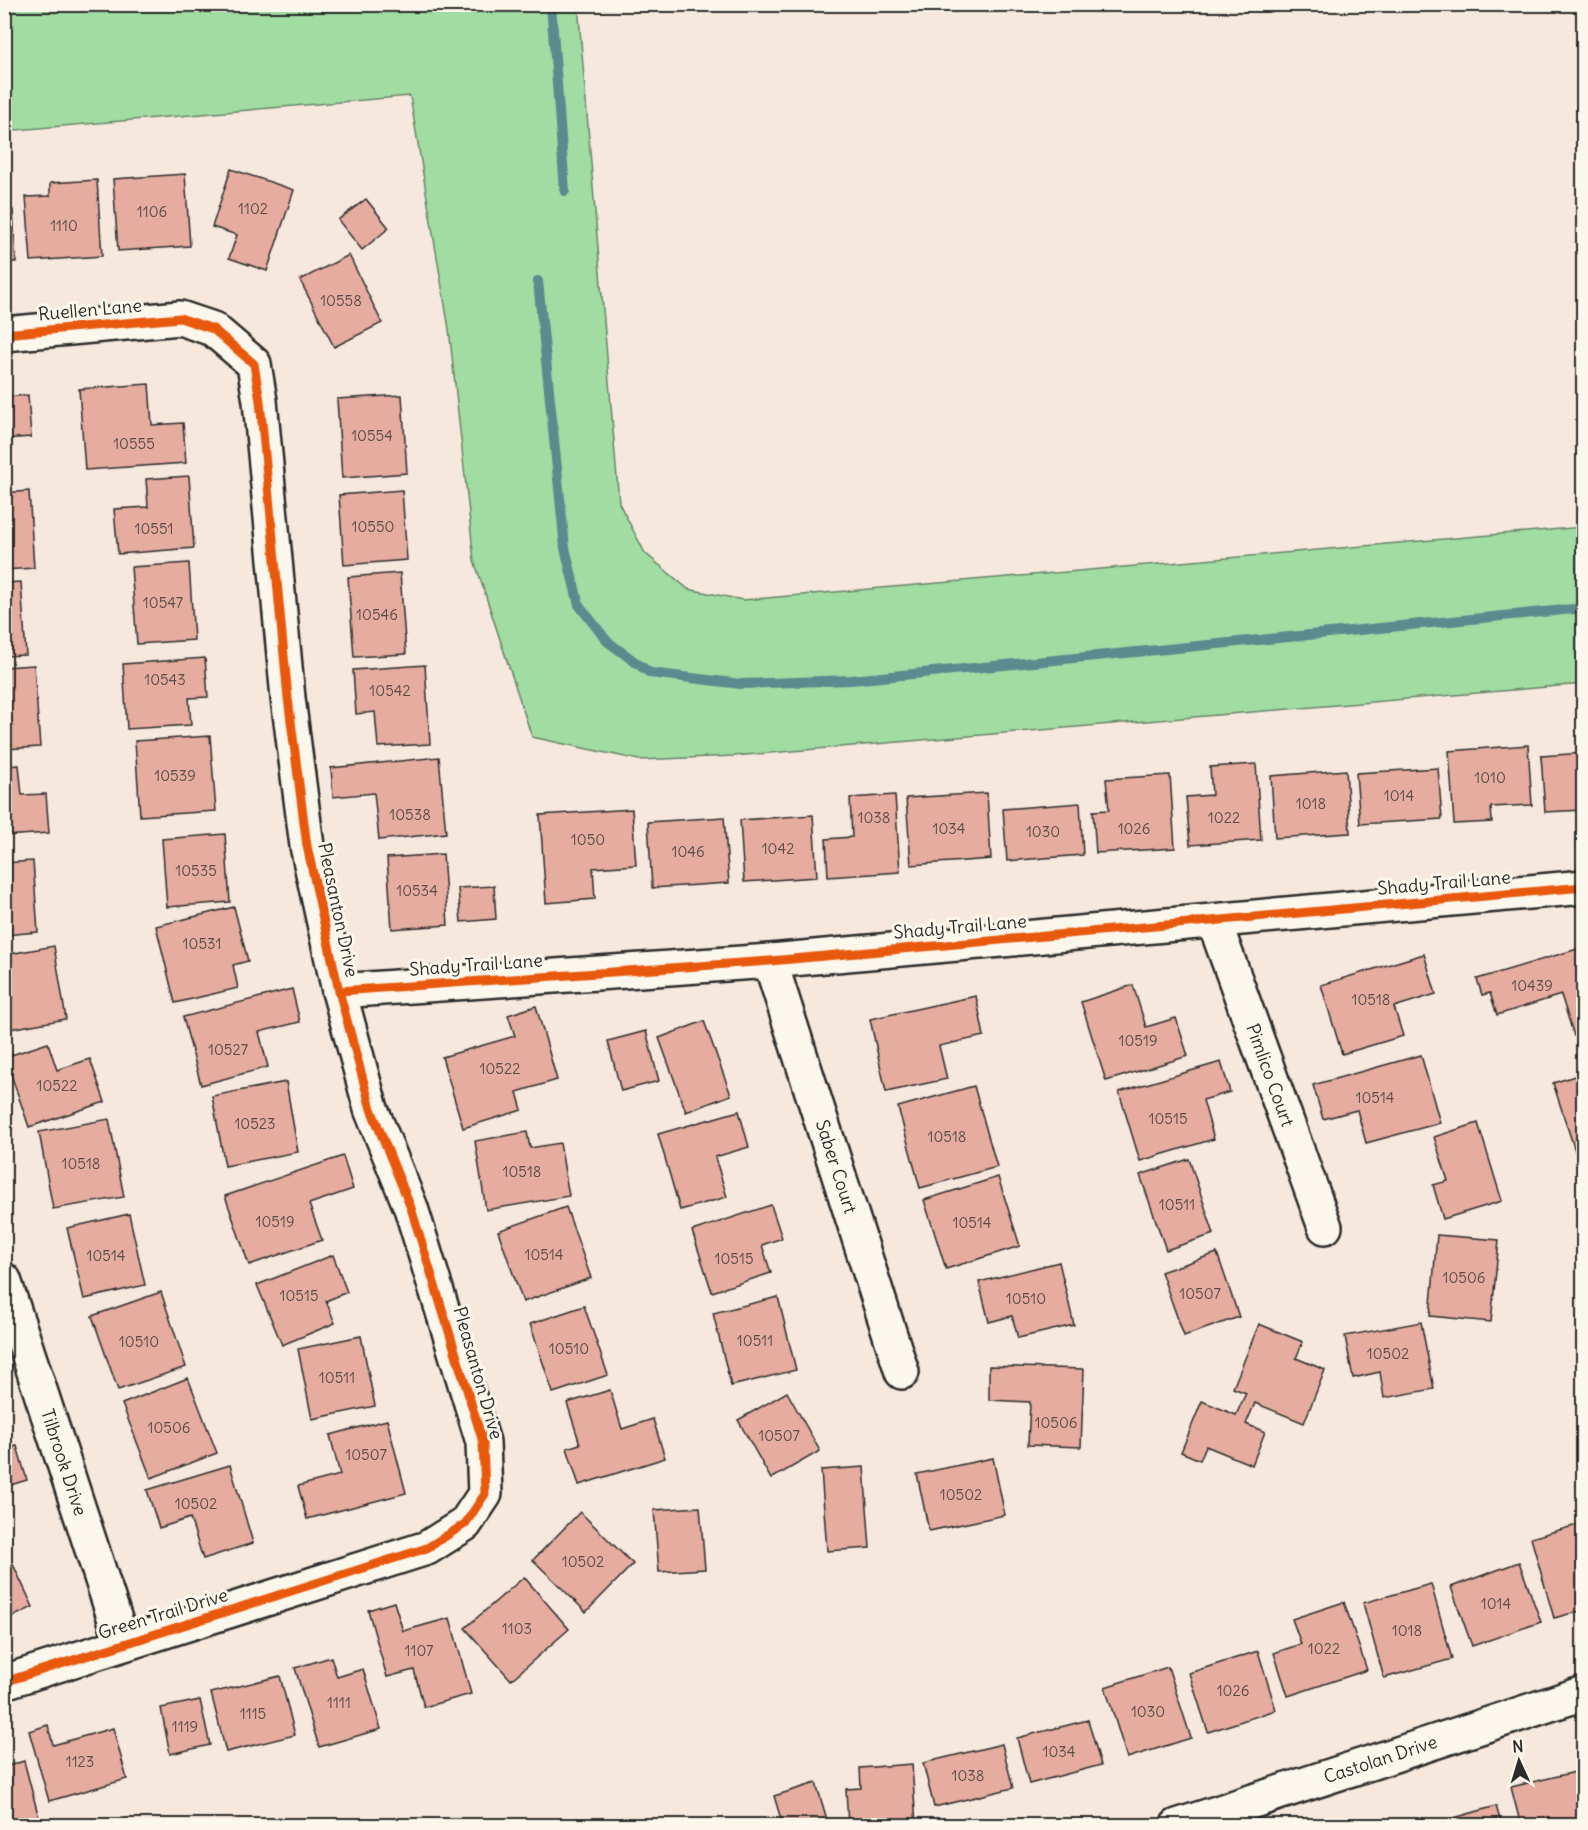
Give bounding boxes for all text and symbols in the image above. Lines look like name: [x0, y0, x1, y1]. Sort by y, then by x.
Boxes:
house number: 1102: [238, 199, 268, 218]
house number: 1106: [137, 202, 167, 221]
house number: 1110: [50, 216, 78, 235]
house number: 10558: [320, 291, 362, 310]
street label: Ruellen Lane: [37, 294, 143, 325]
house number: 10554: [351, 426, 393, 445]
house number: 10555: [113, 434, 155, 453]
house number: 10550: [352, 517, 394, 536]
house number: 10551: [134, 519, 174, 538]
house number: 10547: [143, 593, 183, 612]
house number: 10546: [356, 605, 398, 624]
house number: 10543: [144, 670, 186, 689]
house number: 10542: [369, 681, 411, 700]
house number: 10539: [154, 766, 196, 785]
house number: 1010: [1474, 768, 1506, 787]
house number: 1014: [1384, 786, 1415, 805]
house number: 1018: [1296, 794, 1326, 813]
house number: 10538: [389, 805, 431, 824]
house number: 1038: [858, 808, 891, 827]
house number: 1022: [1208, 808, 1240, 827]
house number: 1034: [932, 819, 966, 838]
house number: 1026: [1118, 819, 1150, 838]
house number: 1030: [1026, 822, 1060, 841]
house number: 1050: [571, 830, 605, 849]
house number: 1042: [762, 839, 794, 858]
street label: Pleasanton Drive: [313, 840, 364, 979]
house number: 1046: [671, 842, 705, 861]
house number: 10535: [175, 861, 217, 880]
street label: Shady Trail Lane: [1376, 865, 1512, 900]
house number: 10534: [396, 881, 438, 900]
street label: Shady Trail Lane: [892, 909, 1028, 944]
house number: 10531: [183, 934, 221, 953]
street label: Shady Trail Lane: [408, 948, 543, 981]
house number: 10439: [1511, 976, 1553, 995]
house number: 10518: [1351, 990, 1391, 1009]
street label: Pimlico Court: [1241, 1020, 1300, 1130]
house number: 10519: [1118, 1031, 1158, 1050]
house number: 10527: [208, 1040, 248, 1059]
house number: 10522: [480, 1059, 520, 1078]
house number: 10522: [37, 1076, 77, 1095]
house number: 10514: [1355, 1088, 1395, 1107]
house number: 10515: [1148, 1109, 1188, 1128]
house number: 10523: [234, 1114, 276, 1133]
street label: Saber Court: [811, 1117, 862, 1216]
house number: 10518: [927, 1127, 967, 1146]
house number: 10518: [61, 1154, 101, 1173]
house number: 10518: [502, 1162, 542, 1181]
house number: 10511: [1159, 1195, 1195, 1214]
house number: 10519: [255, 1212, 295, 1231]
house number: 10514: [952, 1213, 992, 1232]
house number: 10514: [524, 1245, 564, 1264]
house number: 10514: [86, 1246, 126, 1265]
house number: 10515: [714, 1249, 754, 1268]
house number: 10506: [1443, 1268, 1485, 1287]
house number: 10507: [1179, 1284, 1221, 1303]
house number: 10515: [279, 1286, 319, 1305]
house number: 10510: [1006, 1289, 1046, 1308]
street label: Pleasanton Drive: [449, 1304, 508, 1442]
house number: 10511: [737, 1331, 773, 1350]
house number: 10510: [119, 1332, 159, 1351]
house number: 10510: [549, 1339, 589, 1358]
house number: 10502: [1367, 1344, 1409, 1363]
house number: 10511: [319, 1368, 355, 1387]
street label: Tilbrook Drive: [36, 1406, 92, 1519]
house number: 10506: [1035, 1413, 1077, 1432]
house number: 10506: [148, 1418, 190, 1437]
house number: 10507: [758, 1426, 800, 1445]
house number: 10507: [345, 1445, 387, 1464]
house number: 10502: [940, 1485, 982, 1504]
house number: 10502: [175, 1494, 217, 1513]
house number: 10502: [562, 1552, 604, 1571]
street label: Green Trail Drive: [95, 1583, 231, 1644]
house number: 1014: [1481, 1594, 1512, 1613]
house number: 1103: [502, 1619, 532, 1638]
house number: 1018: [1392, 1621, 1422, 1640]
house number: 1022: [1308, 1639, 1340, 1658]
house number: 1107: [405, 1641, 433, 1660]
house number: 1026: [1217, 1681, 1249, 1700]
house number: 1111: [327, 1693, 351, 1712]
house number: 1030: [1131, 1702, 1165, 1721]
house number: 1115: [240, 1704, 266, 1723]
house number: 1119: [172, 1717, 198, 1736]
street label: Castolan Drive: [1321, 1730, 1440, 1788]
north arrow: [1489, 1731, 1549, 1791]
text: N: [1512, 1736, 1524, 1756]
house number: 1034: [1042, 1742, 1076, 1761]
house number: 1123: [66, 1752, 94, 1771]
house number: 1038: [952, 1766, 985, 1785]

